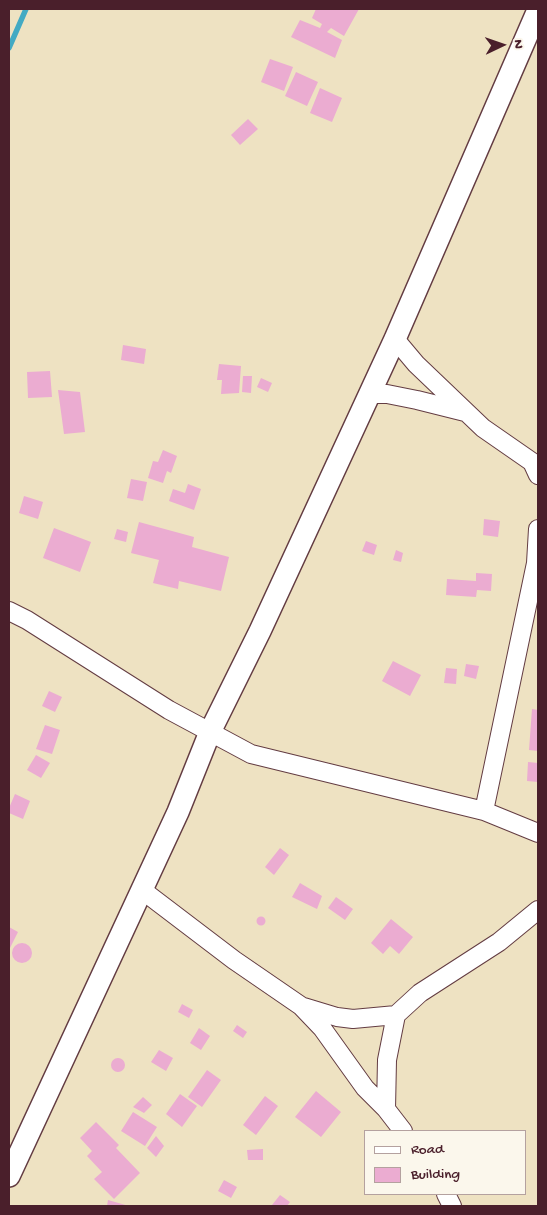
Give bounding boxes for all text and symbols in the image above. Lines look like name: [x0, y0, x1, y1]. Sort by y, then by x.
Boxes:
north arrow: [477, 20, 527, 70]
text: N: [509, 39, 526, 49]
legend: [364, 1130, 527, 1195]
text: Road: [411, 1141, 444, 1159]
text: Building: [411, 1166, 460, 1184]

